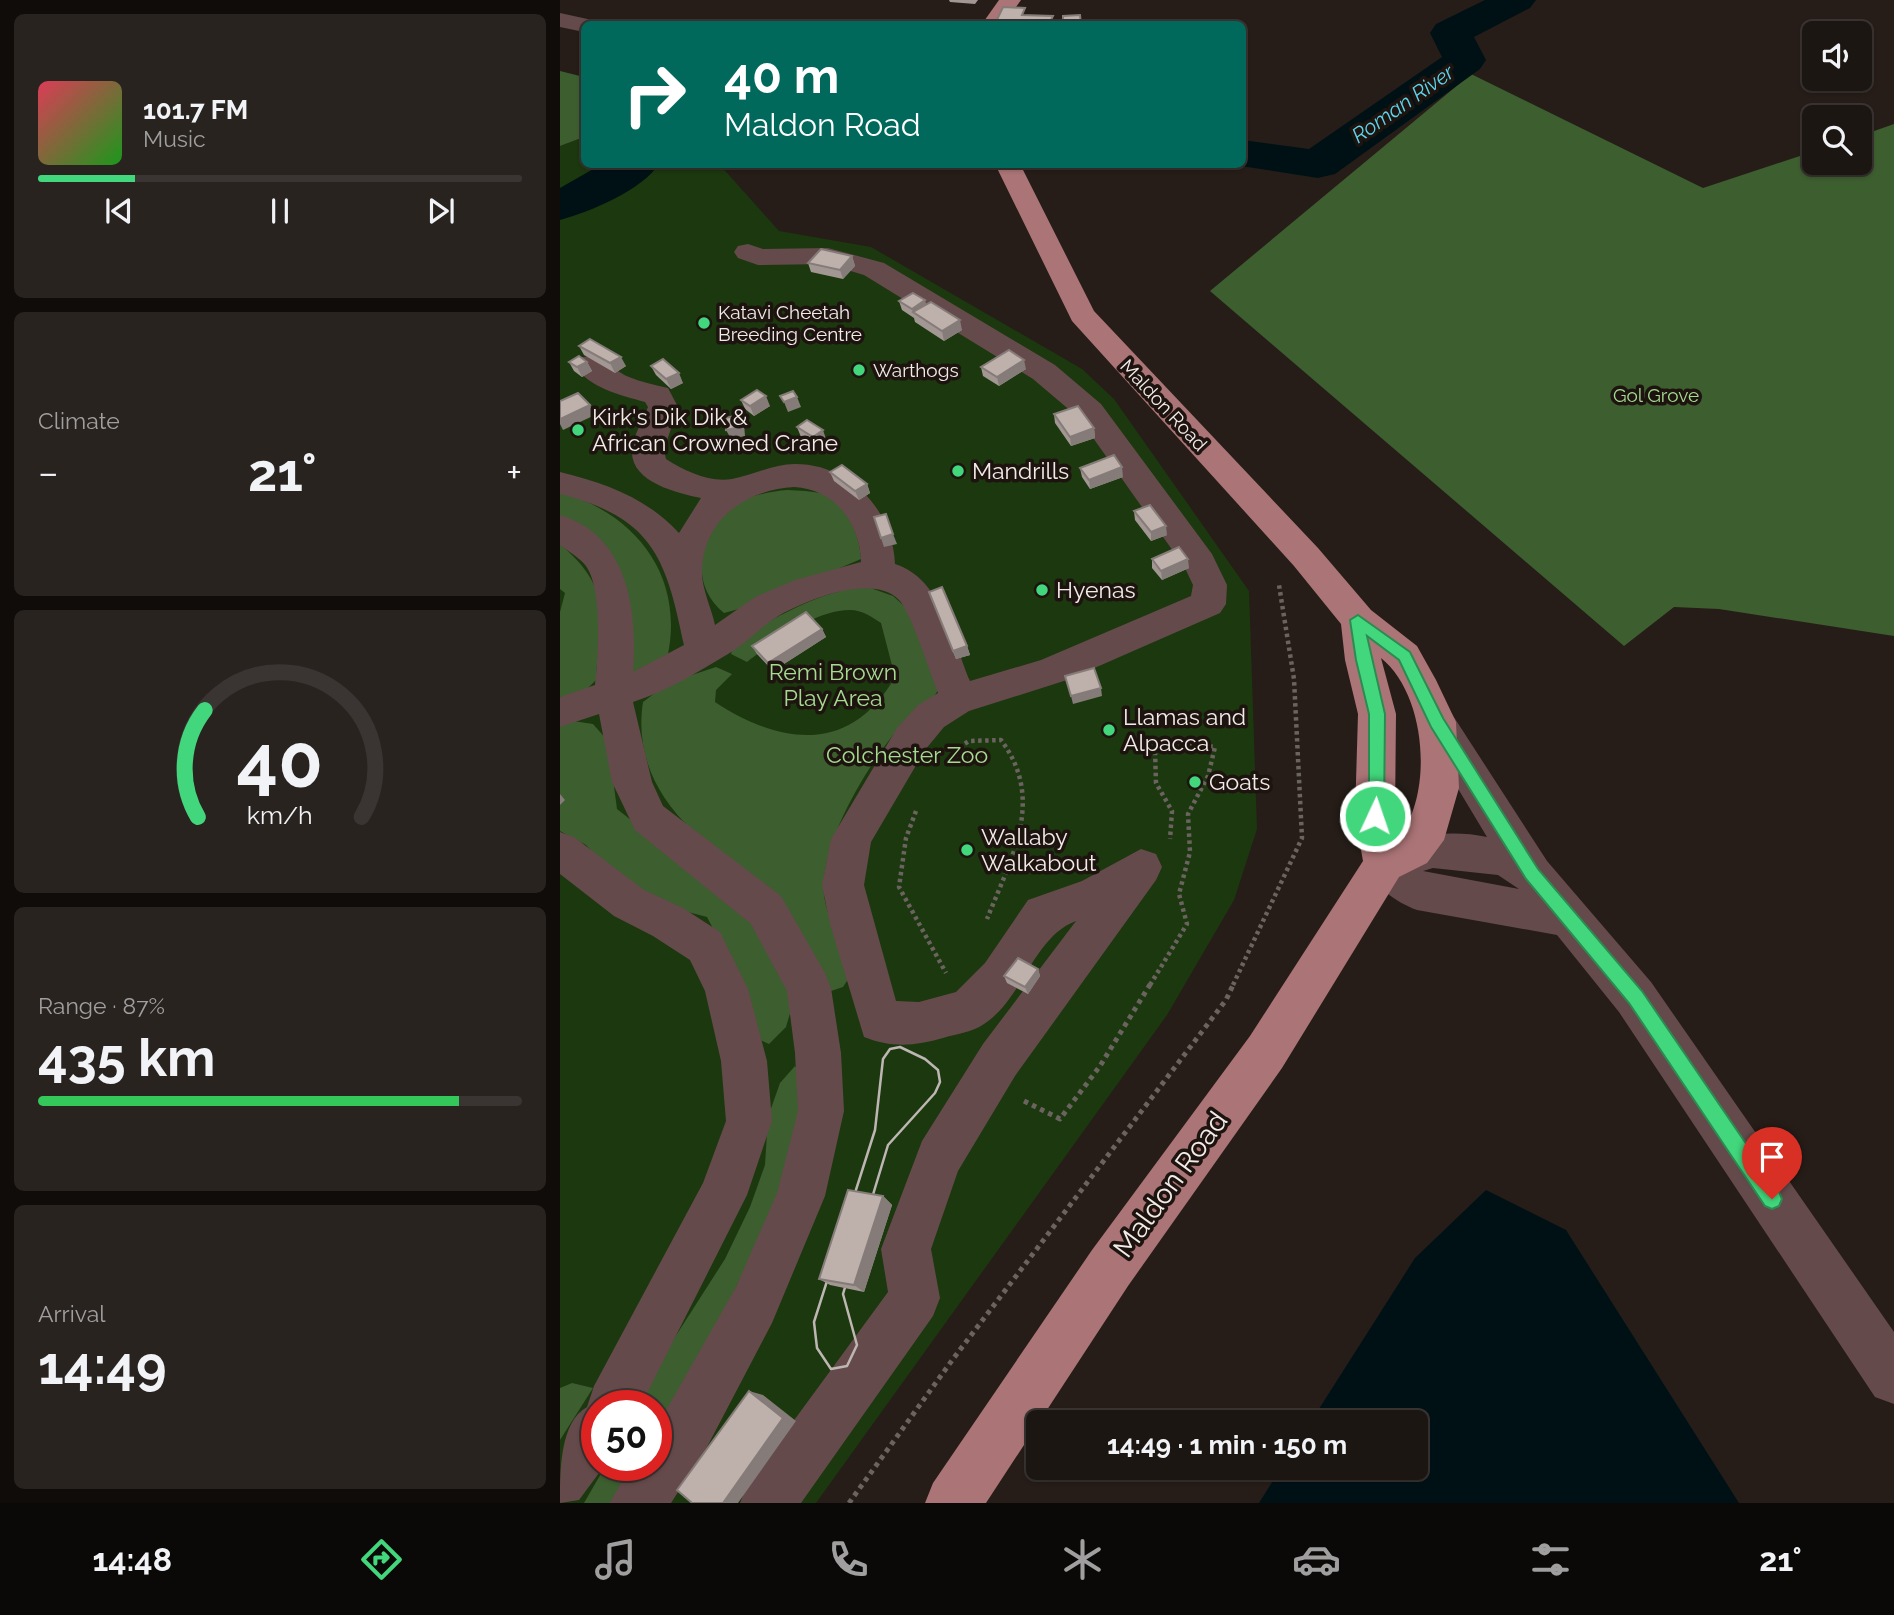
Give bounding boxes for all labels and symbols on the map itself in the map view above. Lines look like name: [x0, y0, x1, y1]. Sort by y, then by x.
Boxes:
water label: Roman River: [1347, 59, 1459, 148]
place label: Katavi Cheetah Breeding Centre: [718, 301, 862, 345]
marker: Katavi Cheetah Breeding Centre: [696, 315, 712, 331]
street label: Maldon Road: [1116, 355, 1212, 455]
place label: Warthogs: [873, 359, 959, 381]
marker: Warthogs: [851, 362, 867, 378]
park label: Gol Grove: [1613, 384, 1699, 406]
place label: Kirk's Dik Dik & African Crowned Crane: [592, 403, 838, 456]
marker: Kirk's Dik Dik & African Crowned Crane: [570, 422, 586, 438]
place label: Mandrills: [972, 457, 1069, 484]
marker: Mandrills: [950, 463, 966, 479]
place label: Hyenas: [1056, 576, 1136, 603]
marker: Hyenas: [1034, 582, 1050, 598]
park label: Remi Brown Play Area: [769, 658, 897, 711]
place label: Llamas and Alpacca: [1123, 703, 1246, 756]
marker: Llamas and Alpacca: [1101, 722, 1117, 738]
park label: Colchester Zoo: [826, 741, 988, 768]
place label: Goats: [1209, 768, 1270, 795]
marker: Goats: [1187, 774, 1203, 790]
position arrow: [1338, 779, 1412, 853]
place label: Wallaby Walkabout: [981, 823, 1097, 876]
marker: Wallaby Walkabout: [959, 842, 975, 858]
street label: Maldon Road: [1107, 1105, 1234, 1264]
pin: [1742, 1127, 1802, 1199]
speed limit sign: 50: [581, 1390, 672, 1481]

